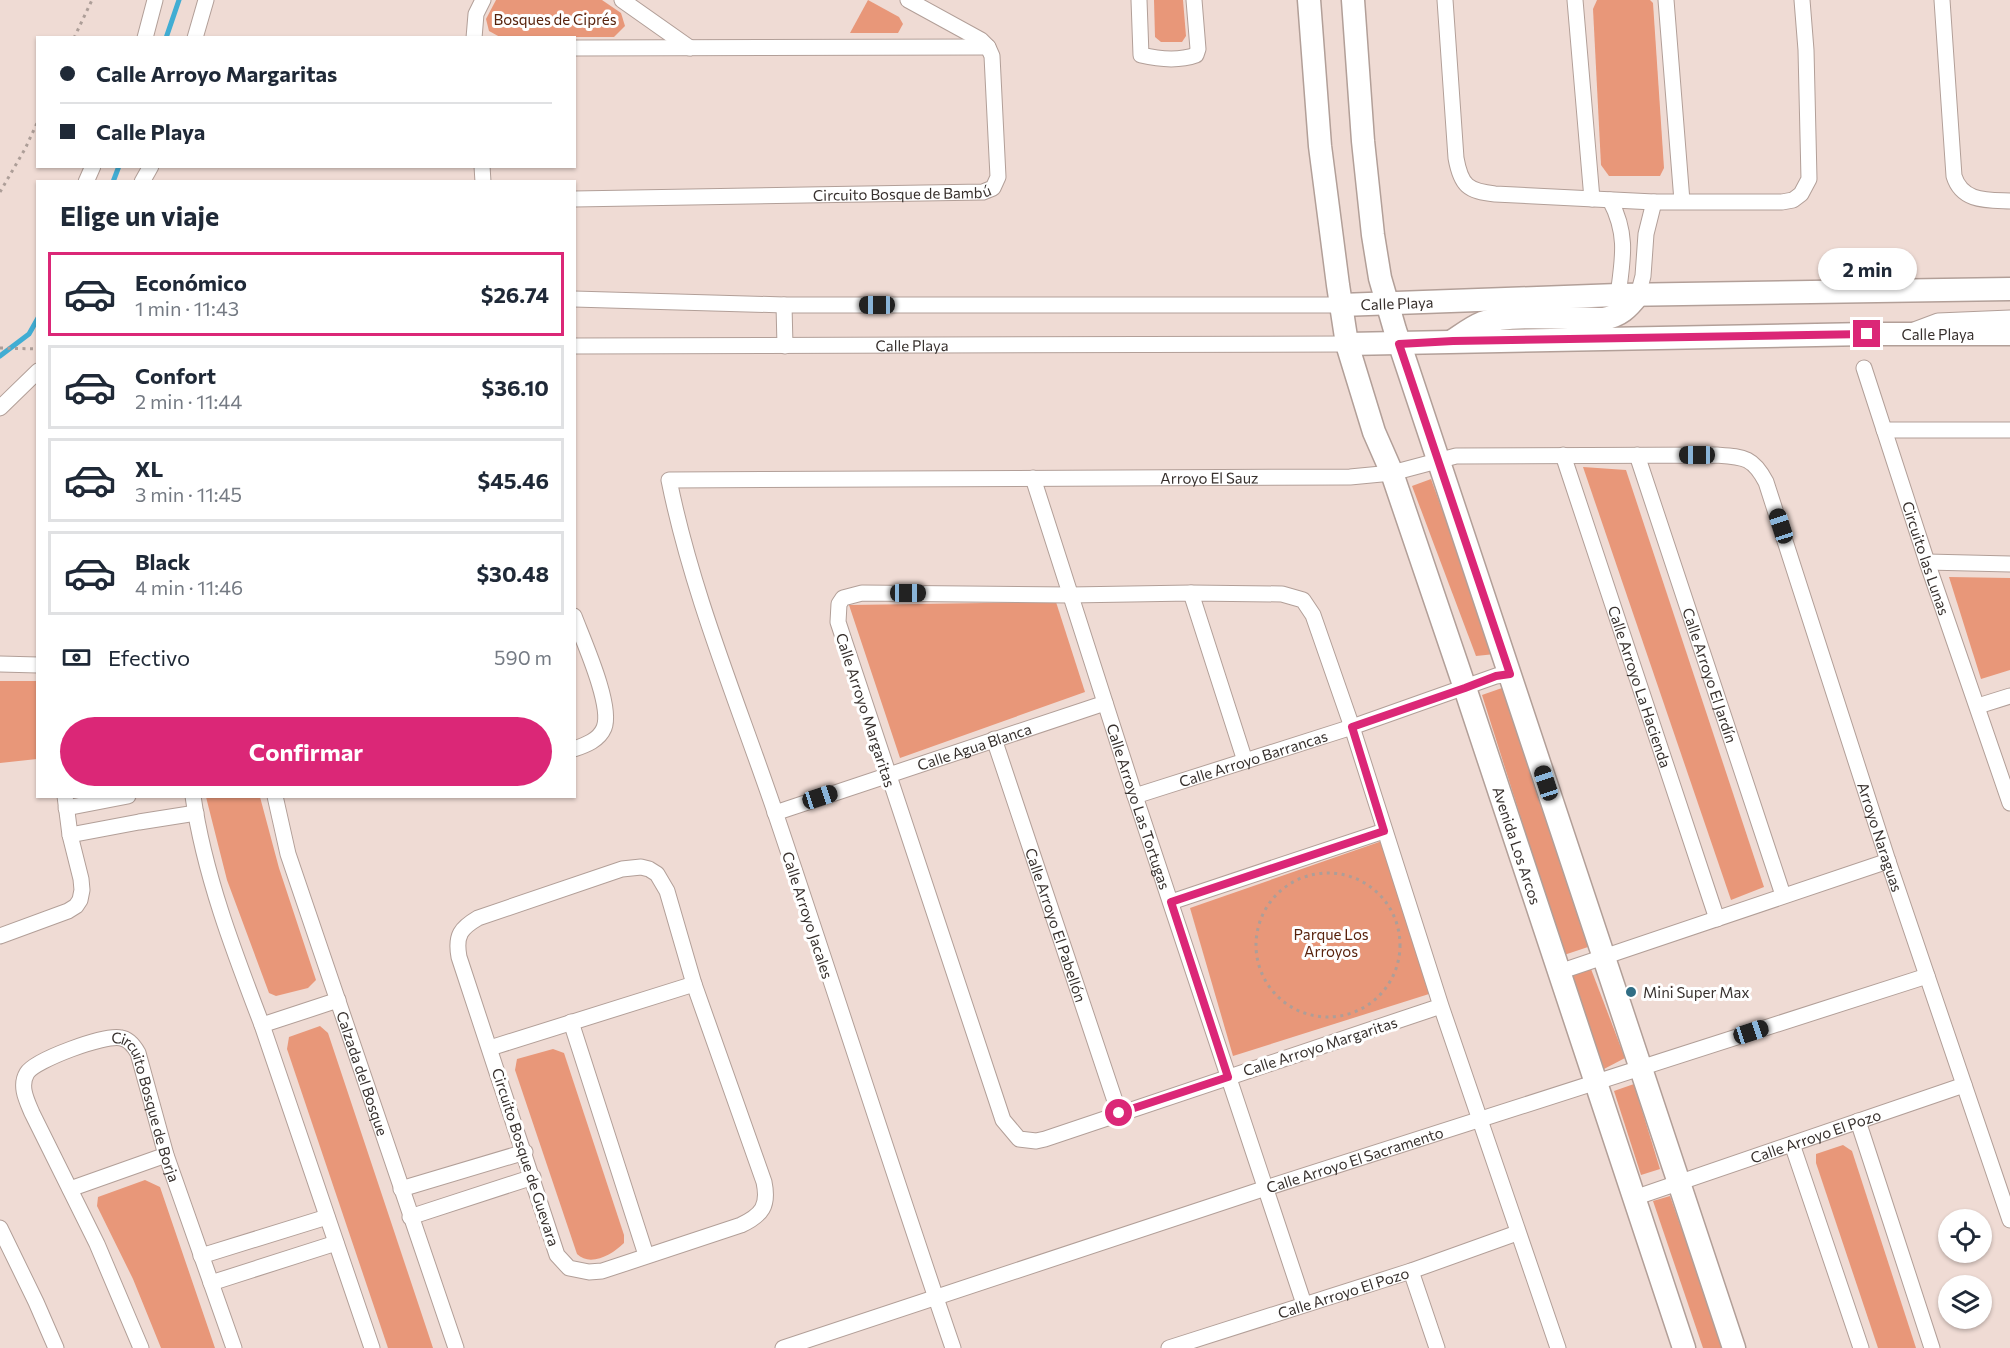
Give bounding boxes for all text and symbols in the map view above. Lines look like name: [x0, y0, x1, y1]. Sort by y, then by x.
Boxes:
park label: Bosques de Ciprés: [494, 10, 617, 28]
text: Calle Arroyo Margaritas: [96, 60, 337, 87]
text: Calle Playa: [96, 118, 205, 145]
street label: Circuito Bosque de Bambú: [813, 181, 994, 204]
text: Elige un viaje: [60, 199, 219, 232]
callout: 2 min: [1818, 247, 1916, 289]
text: 2 min: [1843, 257, 1892, 281]
icon: car: [63, 267, 117, 321]
text: Económico: [135, 269, 247, 296]
text: $26.74: [481, 281, 549, 308]
street label: Calle Playa: [1360, 293, 1434, 313]
text: 1 min · 11:43: [135, 296, 239, 320]
car: [859, 296, 895, 314]
route end: [1853, 320, 1880, 347]
street label: Calle Playa: [1901, 325, 1974, 343]
street label: Calle Playa: [875, 336, 949, 354]
icon: car: [63, 360, 117, 414]
text: Confort: [135, 362, 216, 389]
text: $36.10: [482, 374, 549, 401]
text: 2 min · 11:44: [135, 389, 242, 413]
car: [1679, 446, 1715, 464]
icon: car: [63, 453, 117, 507]
text: XL: [135, 455, 163, 482]
text: $45.46: [478, 467, 549, 494]
street label: Arroyo El Sauz: [1160, 468, 1259, 487]
text: 3 min · 11:45: [135, 482, 242, 506]
street label: Circuito las Lunas: [1899, 499, 1954, 618]
car: [1767, 506, 1795, 546]
icon: car: [63, 546, 117, 600]
text: Black: [135, 548, 190, 575]
text: $30.48: [476, 560, 549, 587]
text: 4 min · 11:46: [135, 575, 243, 599]
car: [890, 584, 926, 602]
street label: Calle Arroyo La Hacienda: [1605, 603, 1675, 770]
street label: Calle Arroyo El Jardín: [1679, 605, 1741, 745]
street label: Calle Arroyo Margaritas: [833, 631, 900, 790]
icon: cash: [60, 641, 93, 674]
text: Efectivo: [108, 644, 190, 671]
text: 590 m: [494, 645, 552, 669]
button: Confirmar: [60, 717, 552, 786]
street label: Calle Agua Blanca: [915, 719, 1034, 774]
street label: Calle Arroyo Las Tortugas: [1103, 721, 1174, 892]
street label: Calle Arroyo Barrancas: [1177, 726, 1330, 790]
car: [1532, 763, 1560, 803]
street label: Arroyo Naraguas: [1854, 780, 1907, 894]
car: [800, 783, 840, 811]
street label: Avenida Los Arcos: [1489, 784, 1545, 907]
street label: Calle Arroyo El Pabellón: [1022, 845, 1090, 1004]
street label: Calle Arroyo Jacales: [779, 849, 837, 981]
park label: Parque Los Arroyos: [1293, 925, 1369, 960]
place label: Mini Super Max: [1643, 983, 1749, 1001]
marker: Mini Super Max: [1624, 985, 1638, 999]
street label: Calzada del Bosque: [333, 1009, 392, 1138]
street label: Calle Arroyo Margaritas: [1241, 1012, 1400, 1079]
car: [1731, 1018, 1771, 1046]
street label: Circuito Bosque de Borja: [111, 1029, 184, 1184]
street label: Circuito Bosque de Guevara: [489, 1066, 563, 1248]
route start: [1105, 1099, 1132, 1126]
street label: Calle Arroyo El Pozo: [1748, 1105, 1883, 1166]
street label: Calle Arroyo El Sacramento: [1264, 1123, 1445, 1196]
map controls: [1938, 1209, 1992, 1329]
button: locate: [1938, 1209, 1992, 1263]
street label: Calle Arroyo El Pozo: [1275, 1263, 1411, 1322]
button: layers: [1938, 1275, 1992, 1329]

